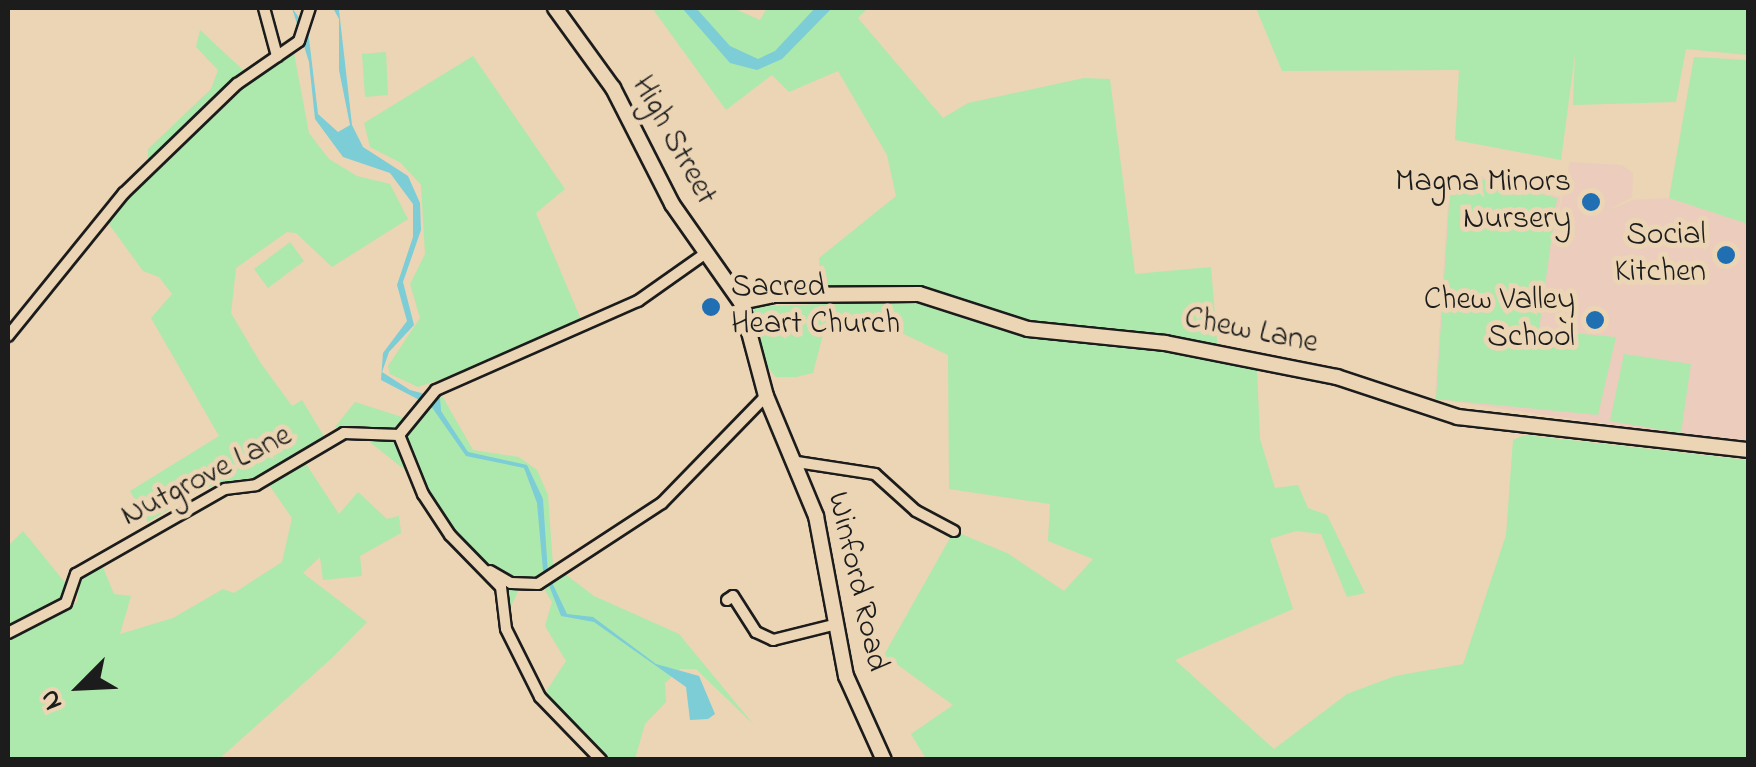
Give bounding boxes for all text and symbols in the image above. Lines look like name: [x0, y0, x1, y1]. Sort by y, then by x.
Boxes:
street label: High Street: [622, 70, 724, 212]
place label: Magna Minors Nursery: [1395, 165, 1571, 240]
marker: Magna Minors Nursery: [1580, 191, 1602, 213]
place label: Social Kitchen: [1614, 218, 1706, 293]
marker: Social Kitchen: [1715, 244, 1737, 266]
place label: Sacred Heart Church: [731, 270, 900, 345]
place label: Chew Valley School: [1424, 283, 1575, 358]
marker: Sacred Heart Church: [700, 296, 722, 318]
street label: Chew Lane: [1181, 300, 1321, 364]
marker: Chew Valley School: [1584, 309, 1606, 331]
street label: Nutgrove Lane: [115, 418, 299, 536]
street label: Winford Road: [817, 489, 895, 675]
north arrow: [30, 637, 130, 737]
text: N: [30, 682, 75, 716]

